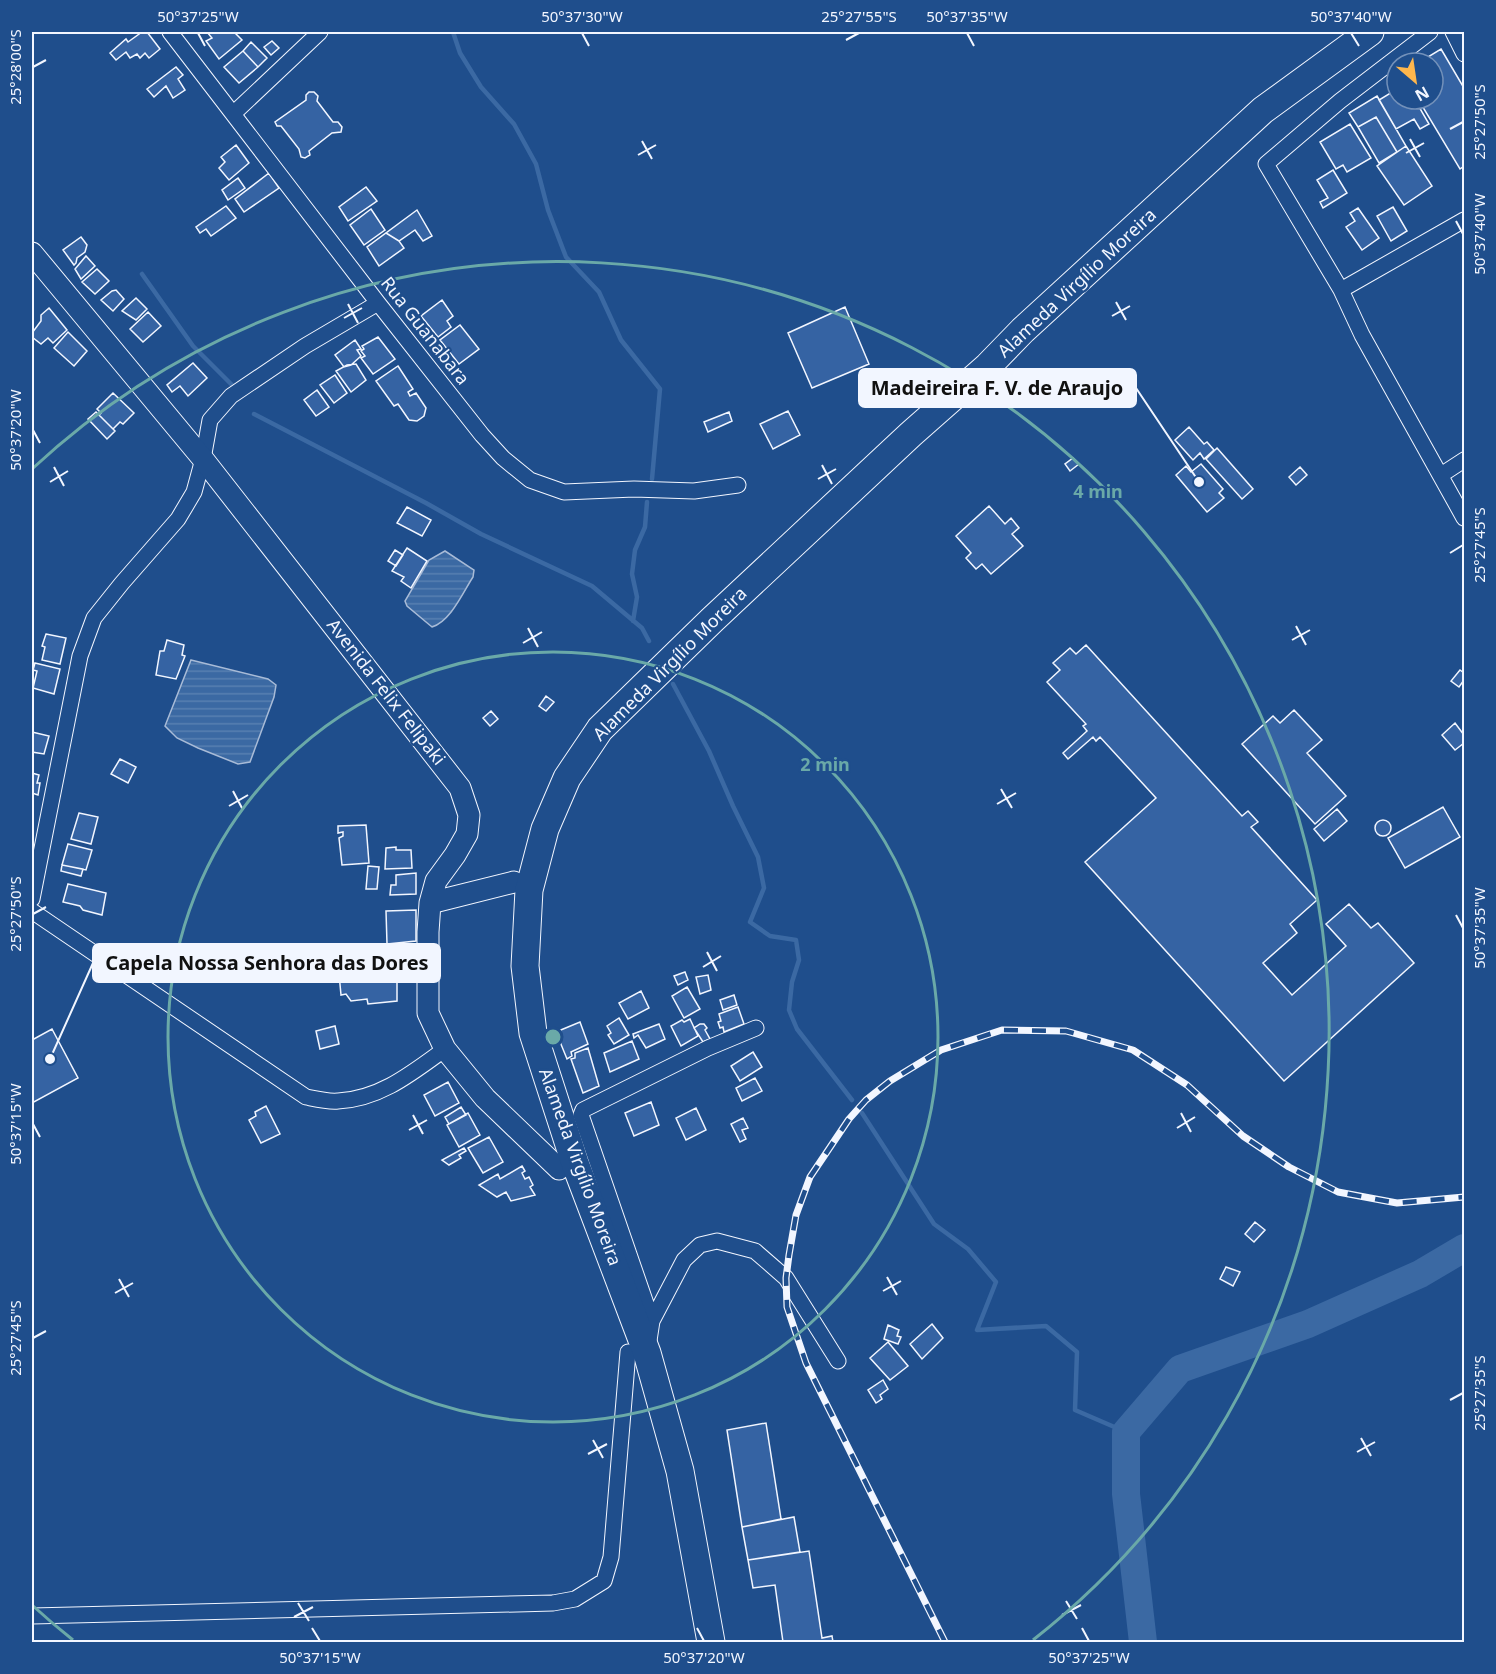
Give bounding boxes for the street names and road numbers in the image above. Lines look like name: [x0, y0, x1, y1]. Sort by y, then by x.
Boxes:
street label: Alameda Virgílio Moreira: [992, 202, 1161, 362]
street label: Rua Guanabara: [376, 271, 476, 389]
street label: Alameda Virgílio Moreira: [587, 581, 752, 746]
street label: Avenida Felix Felipaki: [322, 613, 452, 770]
street label: Alameda Virgílio Moreira: [534, 1065, 628, 1269]

